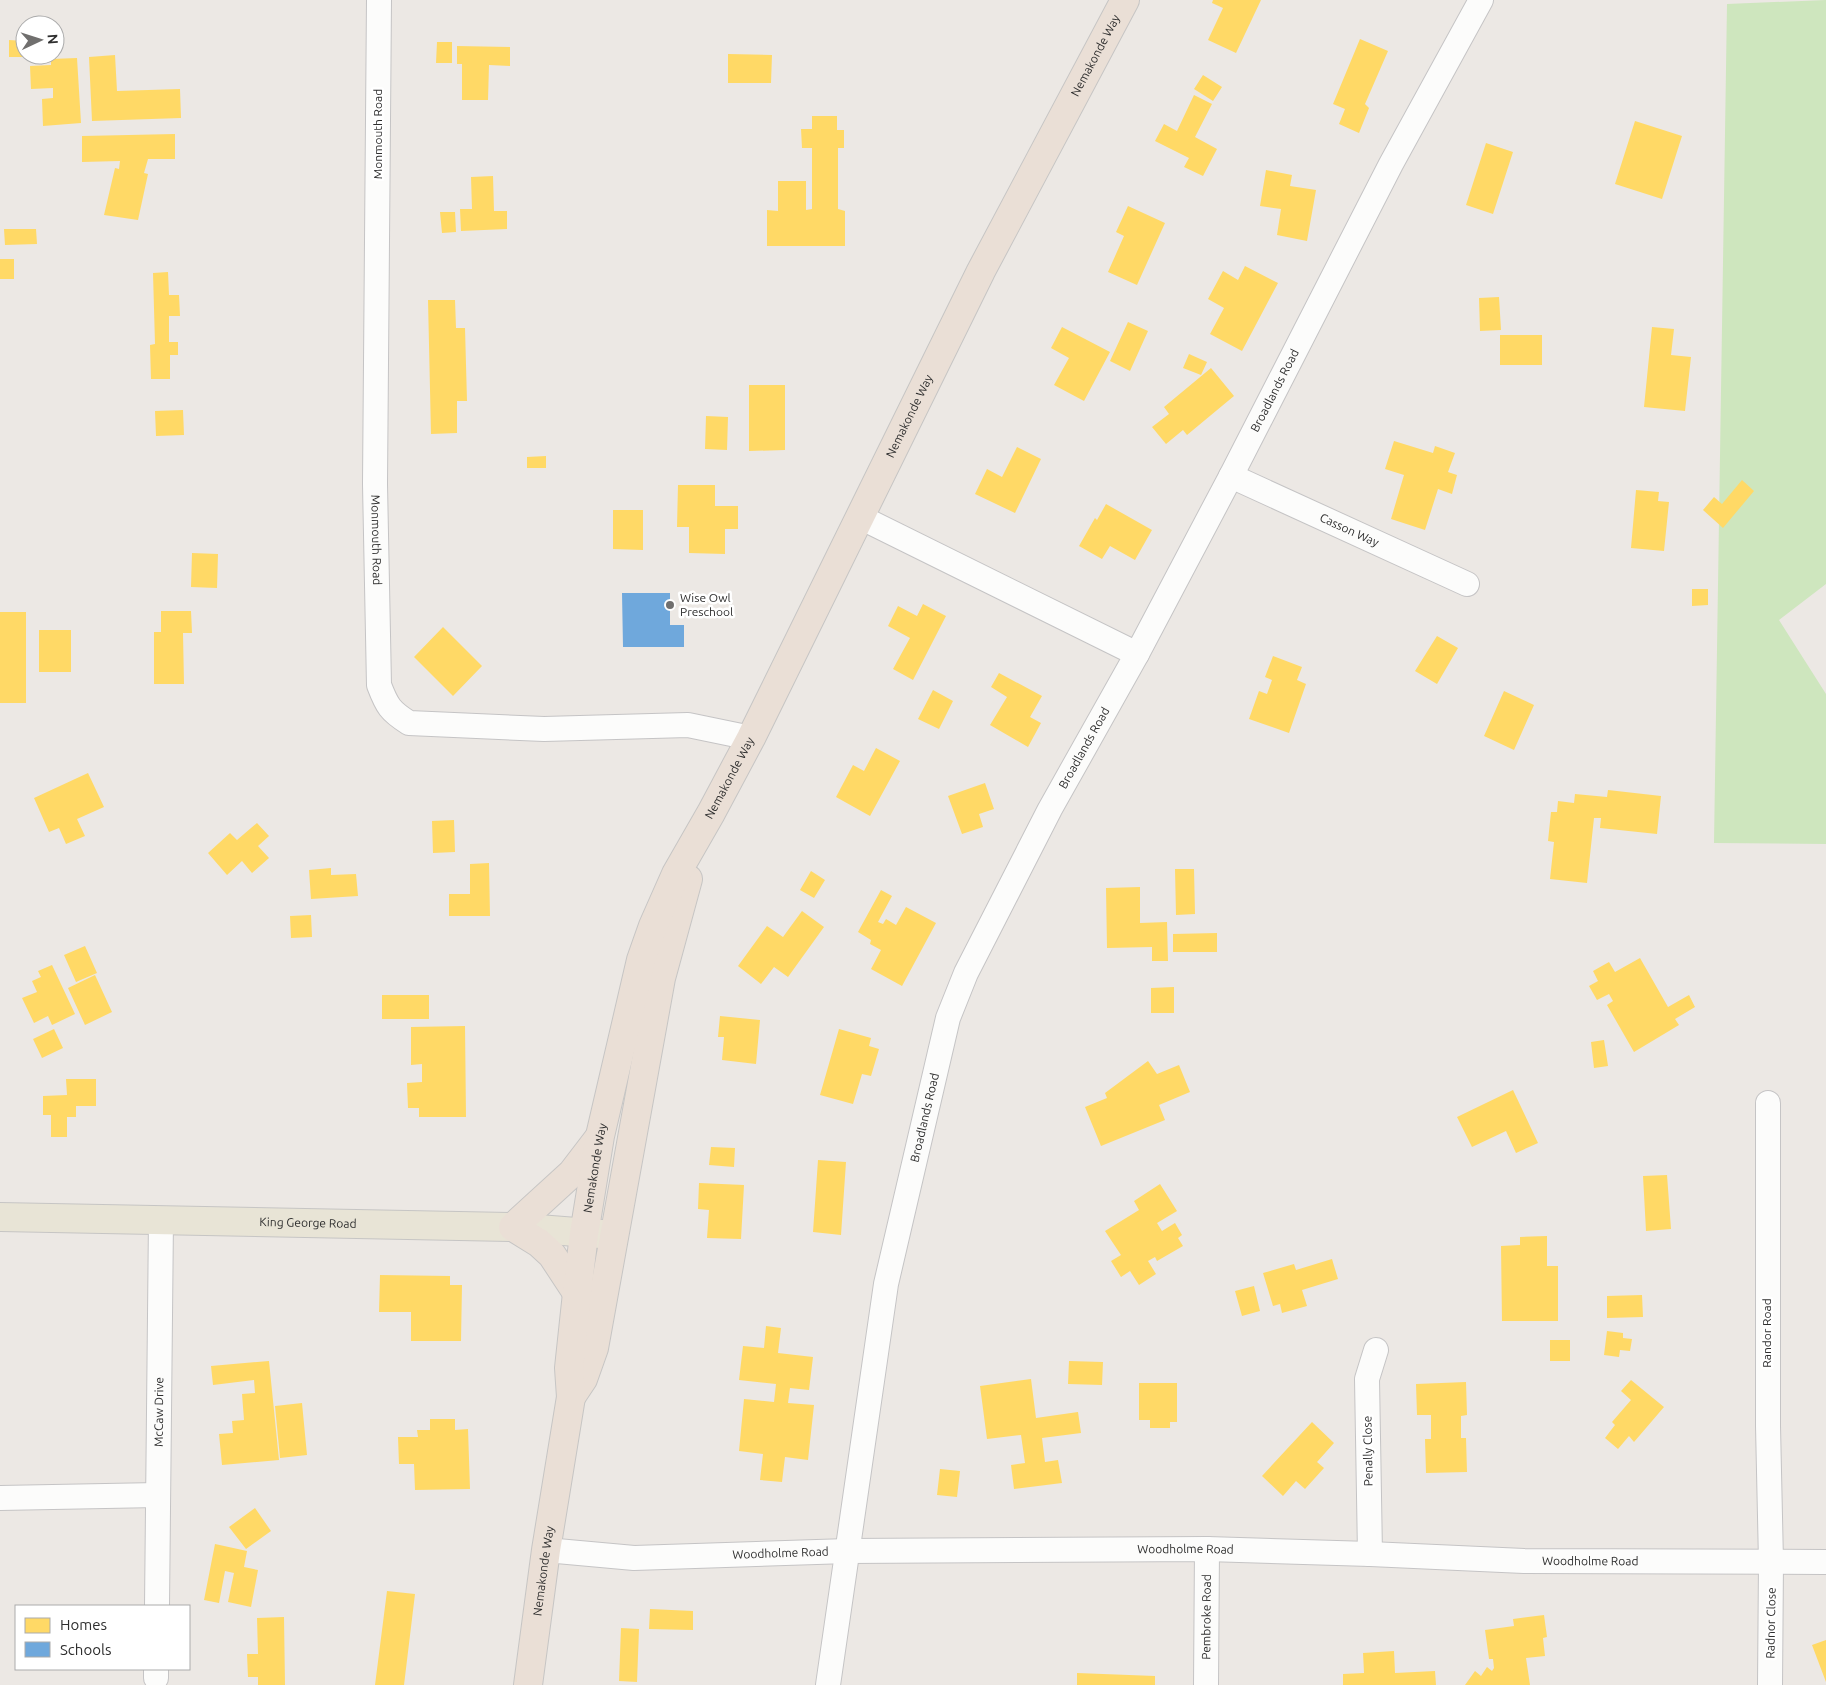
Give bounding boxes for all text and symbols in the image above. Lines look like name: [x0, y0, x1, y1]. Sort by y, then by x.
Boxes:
street label: Nemakonde Way: [1068, 12, 1122, 98]
north arrow: [15, 15, 65, 65]
text: N: [45, 33, 61, 45]
street label: Monmouth Road: [371, 89, 384, 179]
street label: Broadlands Road: [1248, 347, 1301, 434]
street label: Nemakonde Way: [883, 372, 935, 460]
street label: Monmouth Road: [369, 495, 384, 585]
street label: Casson Way: [1318, 511, 1381, 549]
place label: Wise Owl Preschool: [680, 591, 733, 618]
marker: Wise Owl Preschool: [664, 599, 676, 611]
street label: Broadlands Road: [1056, 705, 1112, 791]
street label: Nemakonde Way: [702, 735, 756, 821]
street label: Broadlands Road: [908, 1072, 941, 1163]
street label: Nemakonde Way: [581, 1122, 609, 1214]
street label: King George Road: [259, 1215, 357, 1230]
street label: Randor Road: [1760, 1298, 1773, 1368]
street label: McCaw Drive: [152, 1377, 165, 1447]
street label: Penally Close: [1360, 1416, 1375, 1486]
street label: Nemakonde Way: [530, 1525, 556, 1617]
street label: Woodholme Road: [1137, 1542, 1234, 1556]
street label: Woodholme Road: [732, 1545, 829, 1561]
street label: Woodholme Road: [1542, 1554, 1639, 1567]
street label: Pembroke Road: [1199, 1574, 1213, 1660]
street label: Radnor Close: [1763, 1587, 1778, 1659]
legend: [15, 1605, 190, 1670]
text: Homes: [60, 1616, 107, 1633]
text: Schools: [60, 1641, 111, 1658]

